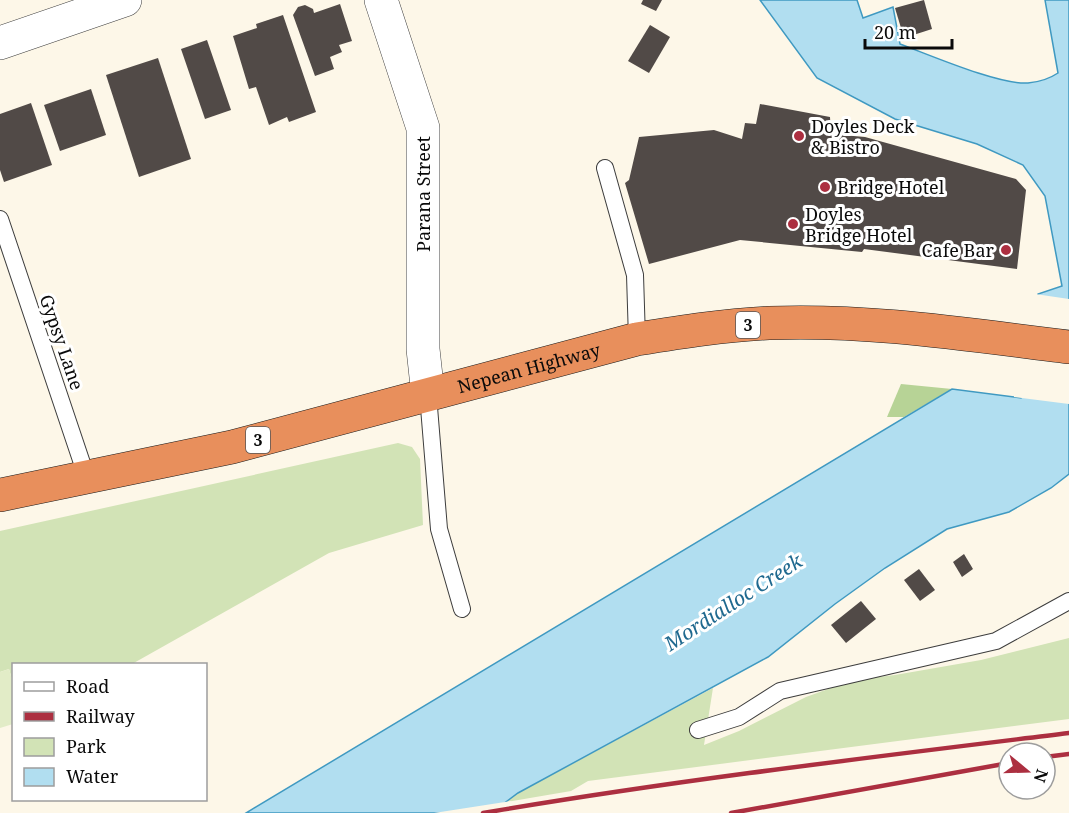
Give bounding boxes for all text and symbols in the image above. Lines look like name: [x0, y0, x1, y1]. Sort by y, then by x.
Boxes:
scale bar: [865, 12, 952, 50]
text: 20 m: [874, 20, 916, 44]
place label: Doyles Deck & Bistro: [811, 114, 915, 159]
marker: Doyles Deck & Bistro: [792, 129, 806, 143]
street label: Parana Street: [411, 136, 435, 252]
place label: Bridge Hotel: [837, 175, 945, 199]
marker: Bridge Hotel: [818, 180, 832, 194]
place label: Doyles Bridge Hotel: [805, 202, 913, 247]
marker: Doyles Bridge Hotel: [786, 217, 800, 231]
place label: Cafe Bar: [921, 238, 995, 262]
marker: Cafe Bar: [999, 243, 1013, 257]
street label: Gypsy Lane: [34, 291, 90, 393]
road number: 3: [736, 312, 760, 338]
street label: Nepean Highway: [455, 337, 604, 398]
road number: 3: [246, 427, 270, 453]
water label: Mordialloc Creek: [658, 547, 808, 657]
legend: [12, 663, 207, 801]
text: Road: [66, 674, 109, 698]
text: Railway: [66, 704, 136, 728]
text: Park: [66, 734, 106, 758]
north arrow: [997, 741, 1057, 801]
text: Water: [66, 764, 119, 788]
text: N: [1029, 766, 1054, 786]

